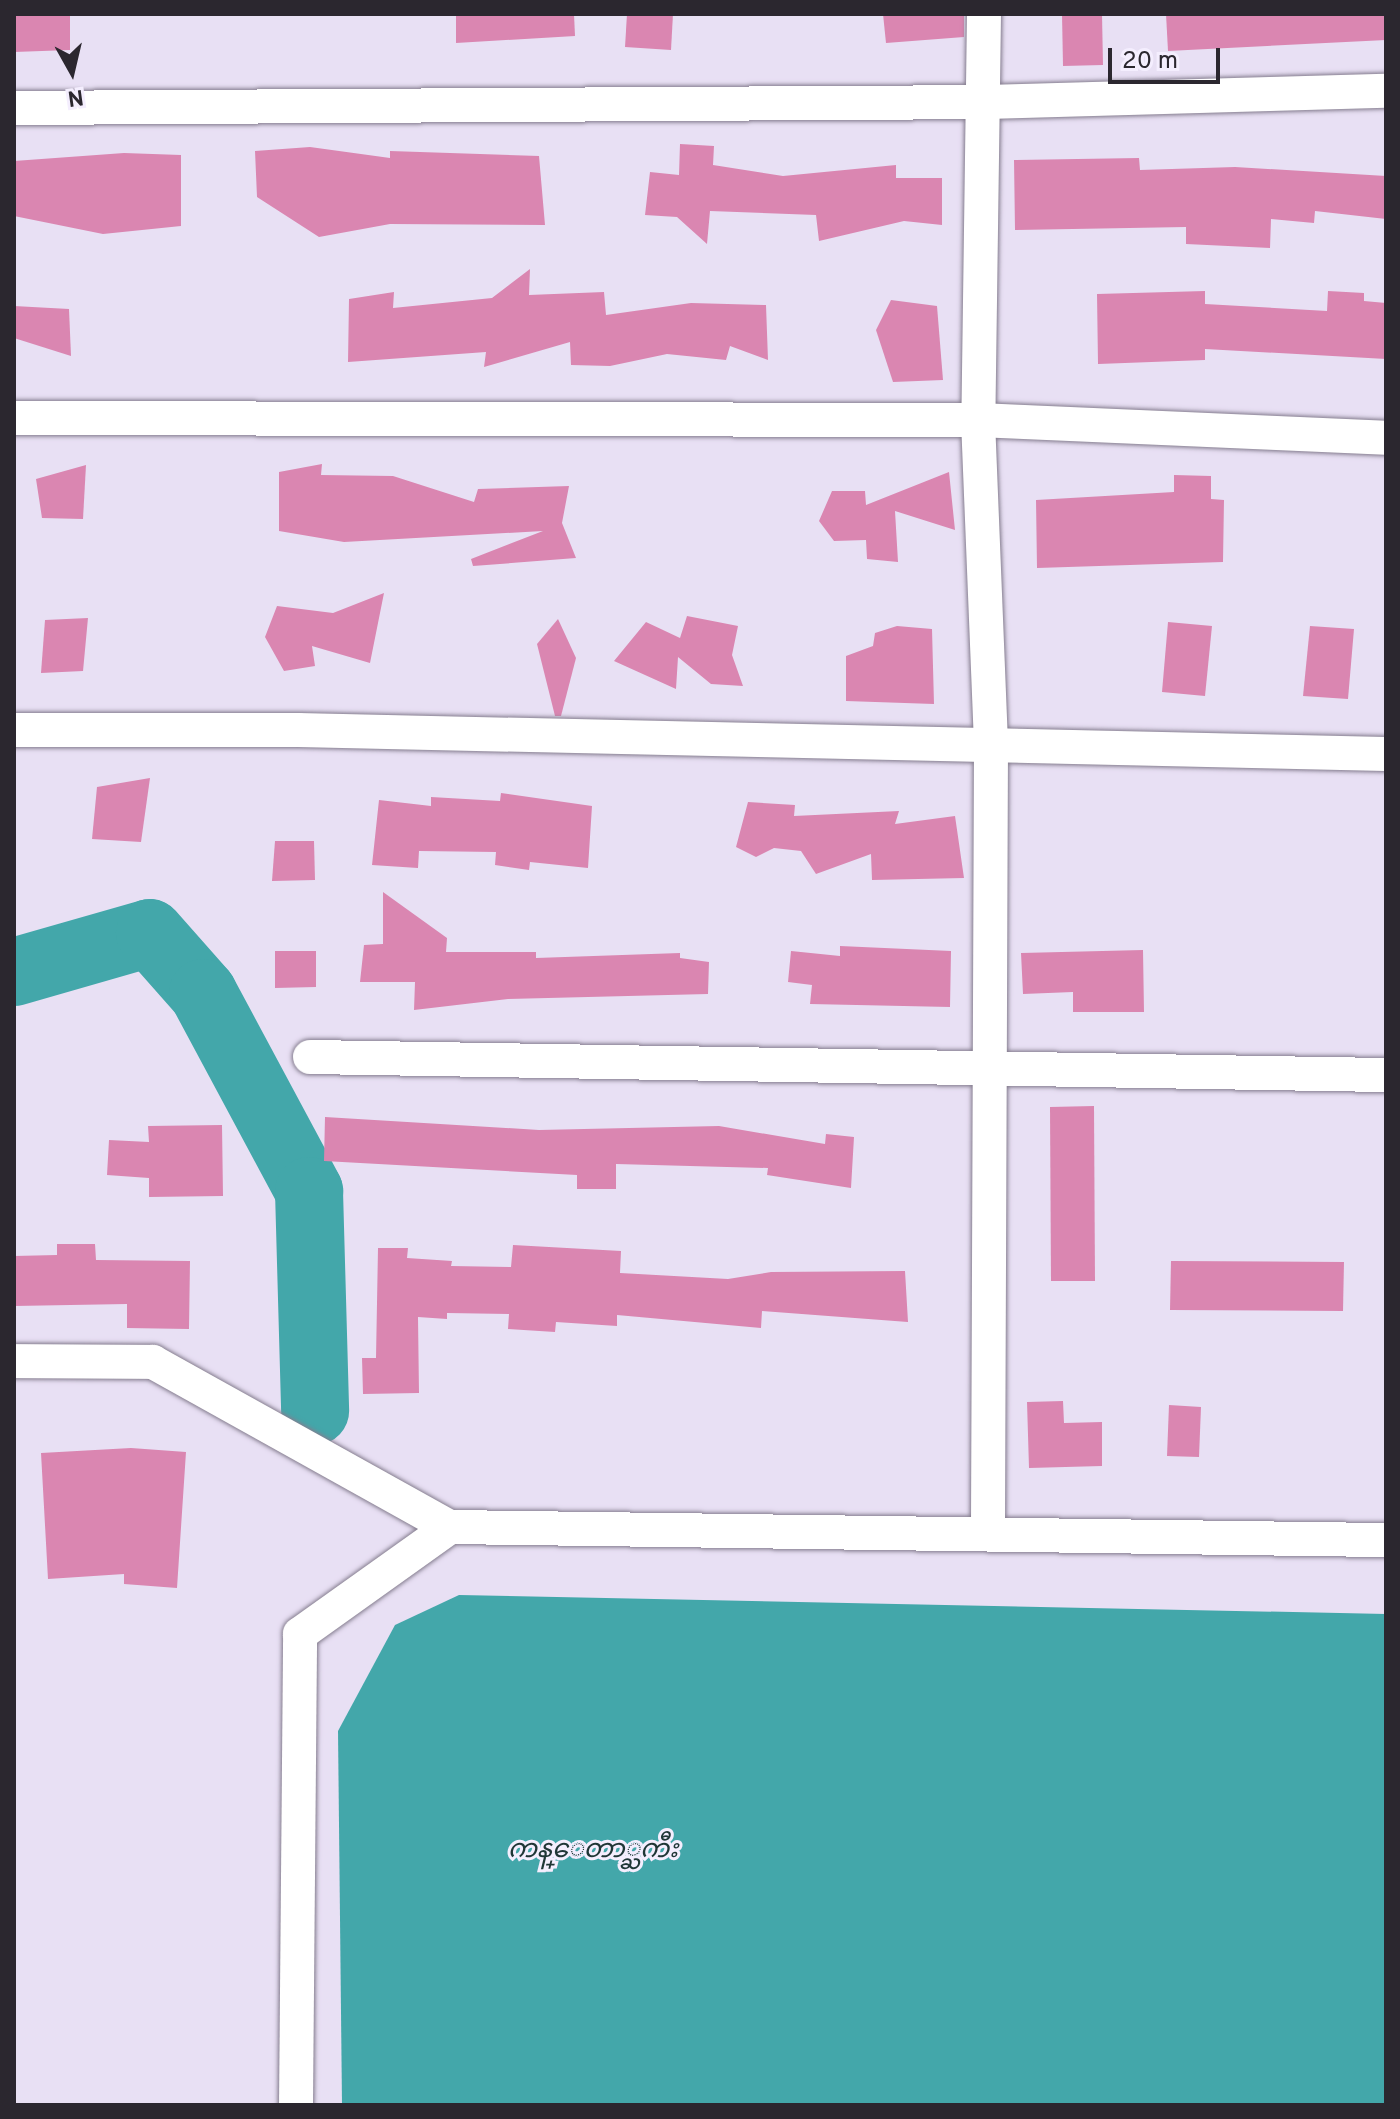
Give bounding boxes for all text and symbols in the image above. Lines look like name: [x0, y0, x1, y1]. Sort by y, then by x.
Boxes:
north arrow: [32, 32, 112, 112]
scale bar: [1112, 32, 1224, 82]
text: 20 m: [1122, 47, 1178, 77]
text: N: [66, 82, 85, 111]
water label: ကန္ေတာ္ႀကီး: [508, 1835, 678, 1867]

